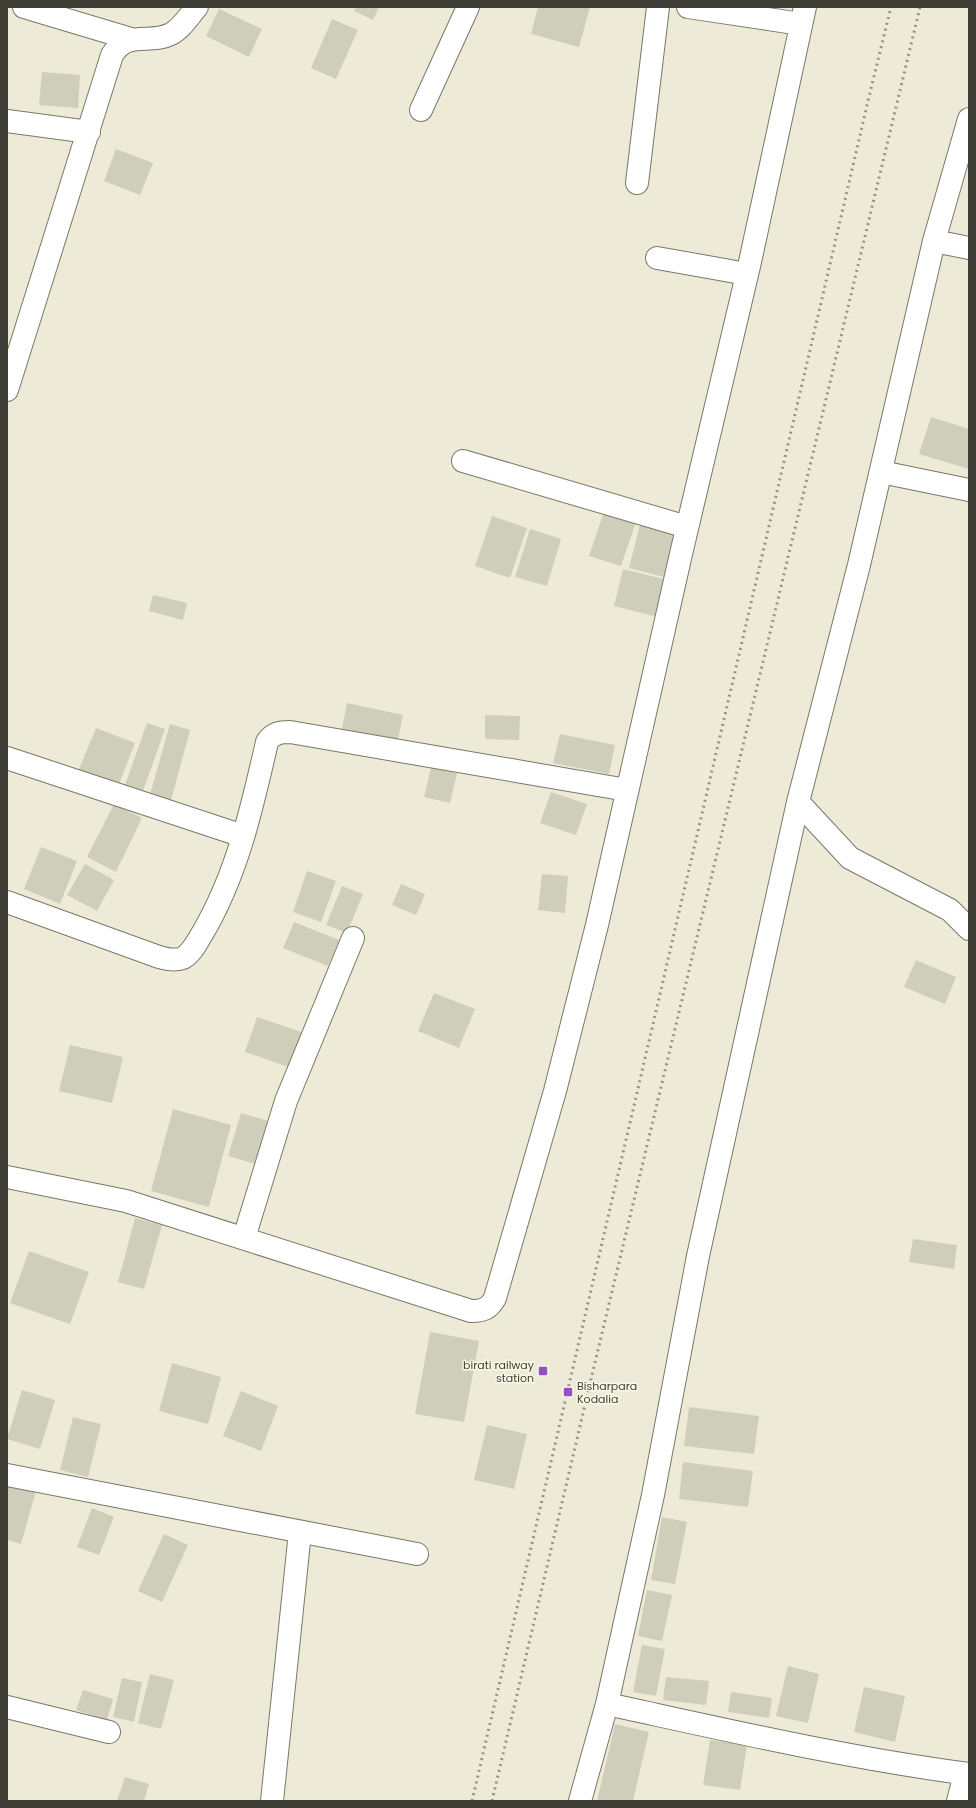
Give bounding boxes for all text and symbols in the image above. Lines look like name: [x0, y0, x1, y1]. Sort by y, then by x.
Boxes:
place label: birati railway station: [463, 1357, 535, 1386]
marker: birati railway station: [537, 1365, 549, 1377]
place label: Bisharpara Kodalia: [577, 1378, 637, 1407]
marker: Bisharpara Kodalia: [562, 1386, 574, 1398]

